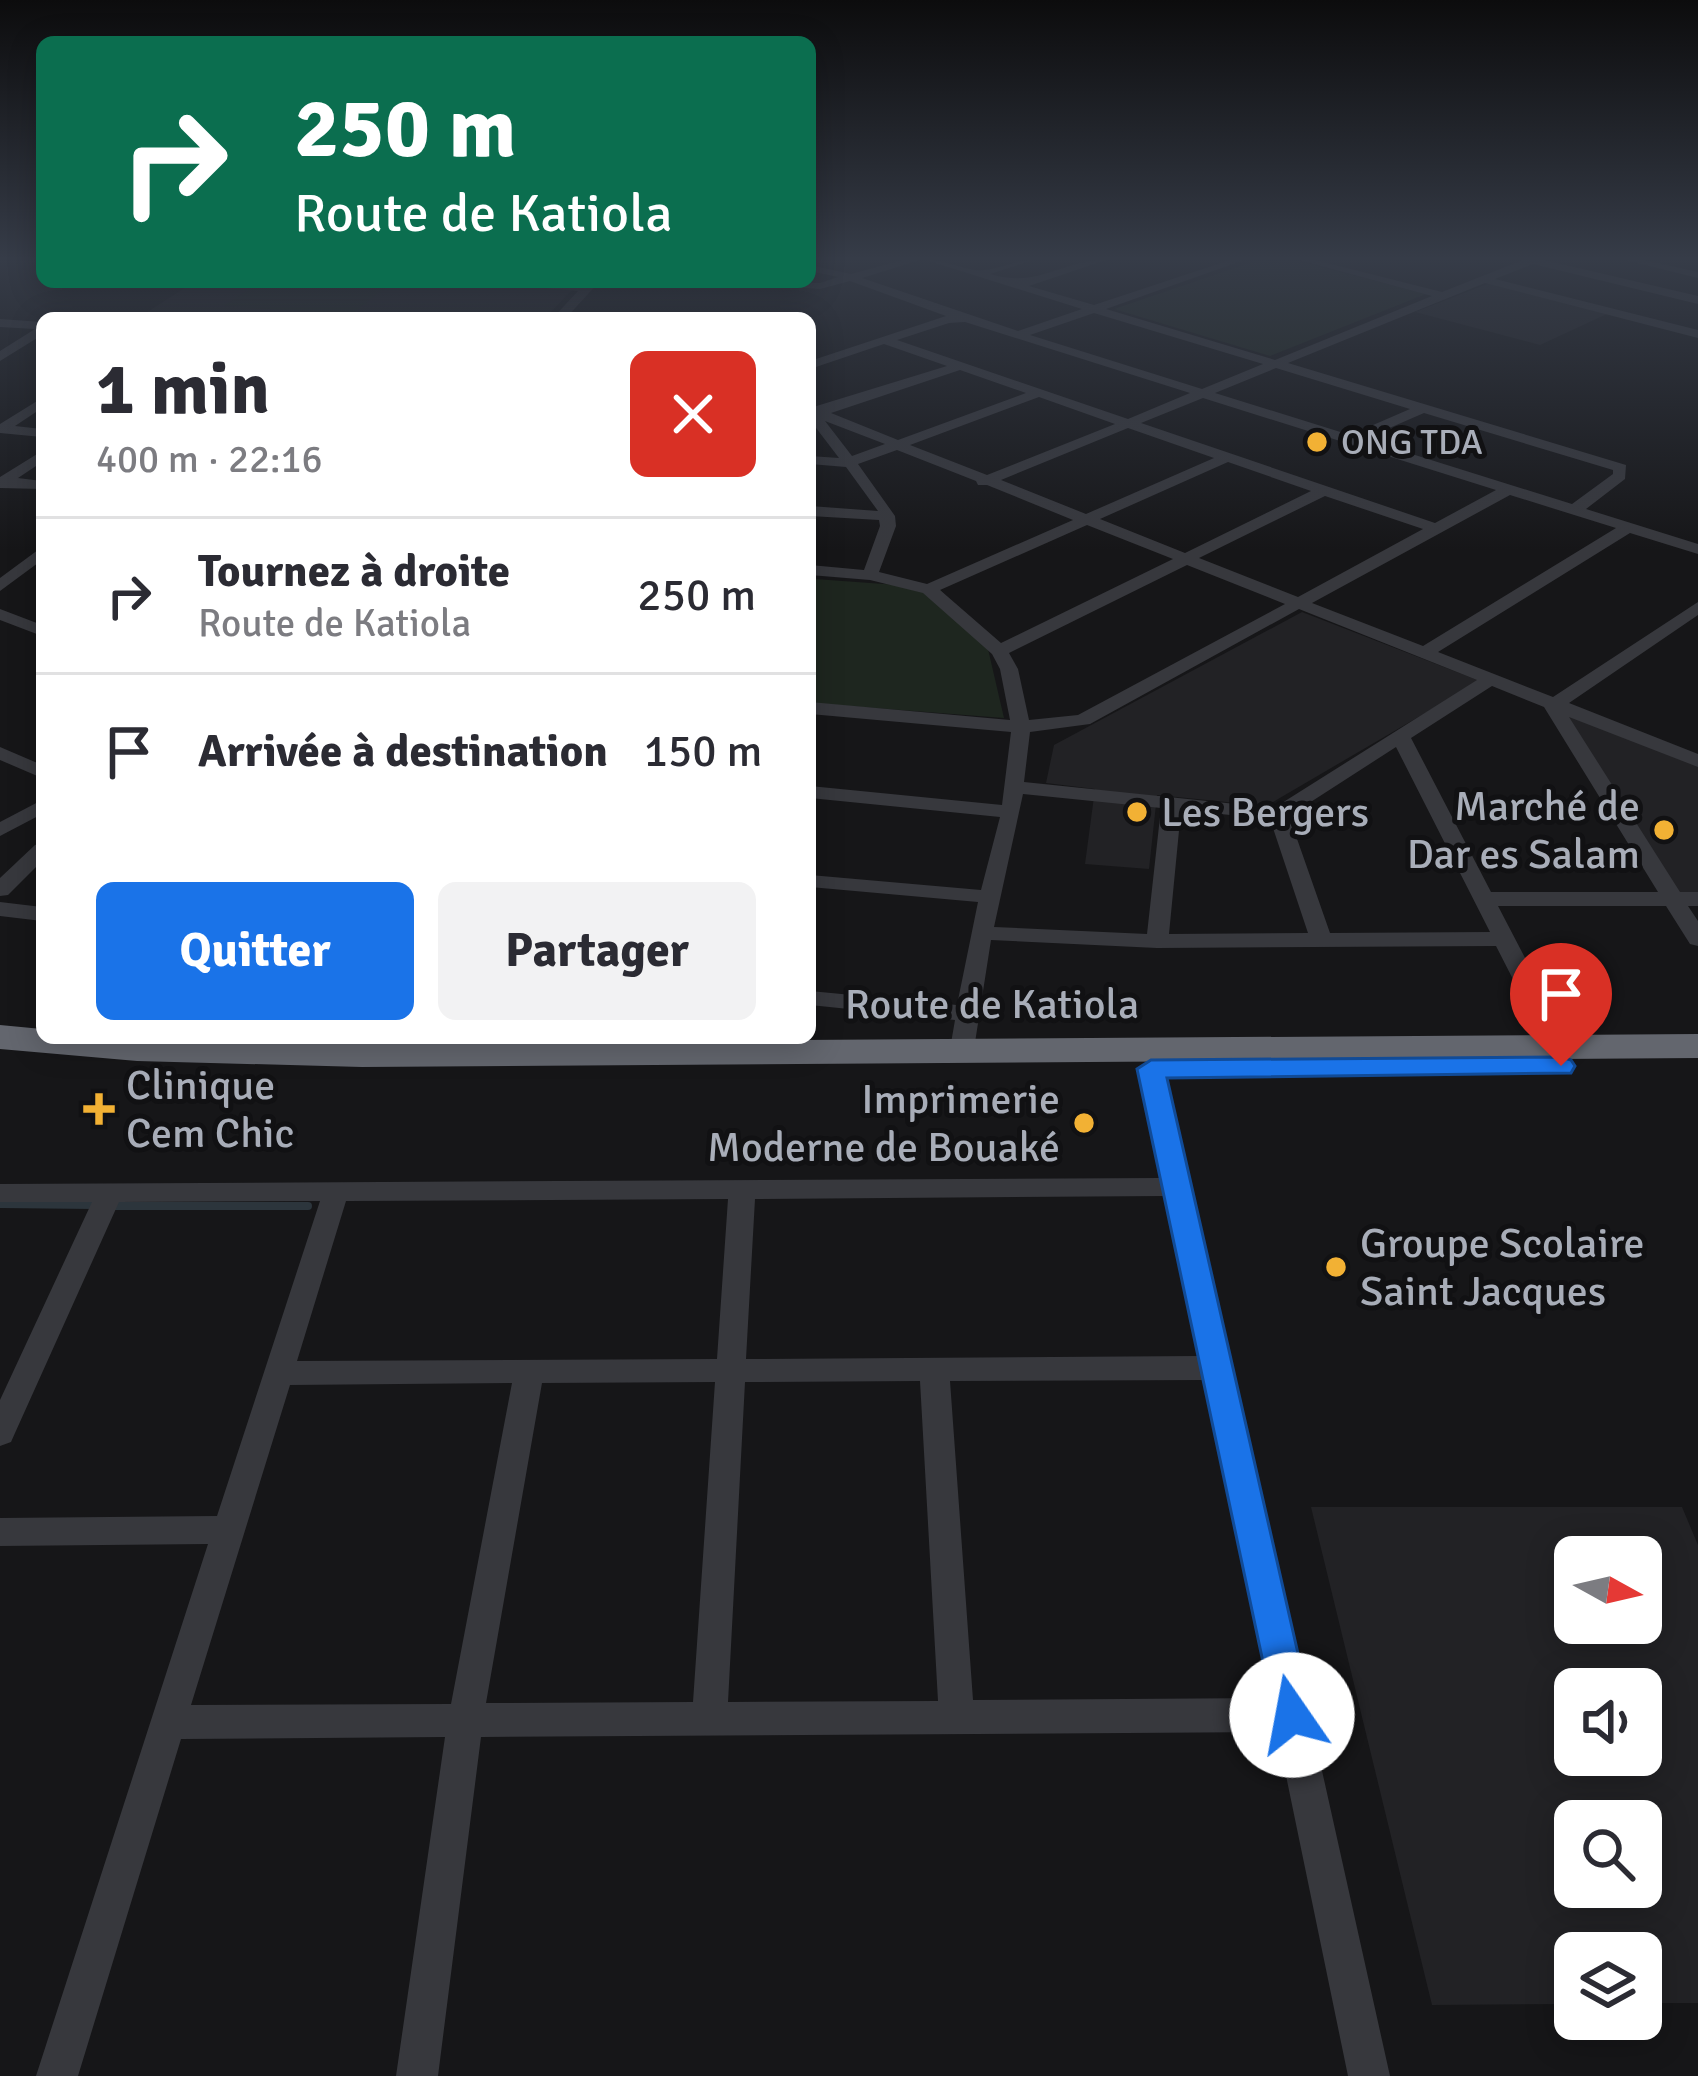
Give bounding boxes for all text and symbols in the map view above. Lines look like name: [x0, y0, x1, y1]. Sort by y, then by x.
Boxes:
text: 250 m: [294, 77, 516, 181]
icon: right: [96, 84, 252, 240]
text: Route de Katiola: [294, 180, 673, 247]
text: 1 min: [96, 345, 270, 434]
button: close: [630, 351, 756, 477]
place label: ONG TDA: [1341, 420, 1483, 465]
marker: ONG TDA: [1304, 429, 1330, 455]
text: 400 m · 22:16: [96, 435, 323, 483]
text: Tournez à droite: [198, 544, 510, 599]
icon: right: [96, 563, 162, 629]
text: 250 m: [637, 568, 756, 623]
text: Route de Katiola: [198, 599, 471, 647]
icon: arrive: [96, 719, 162, 785]
text: Arrivée à destination: [198, 724, 608, 779]
text: 150 m: [644, 724, 762, 779]
place label: Marché de Dar es Salam: [1407, 781, 1640, 880]
place label: Les Bergers: [1161, 787, 1369, 838]
marker: Les Bergers: [1124, 799, 1150, 825]
marker: Marché de Dar es Salam: [1651, 817, 1677, 843]
button: Quitter: [96, 882, 414, 1020]
button: Partager: [438, 882, 756, 1020]
pin: [1510, 943, 1612, 1066]
icon: arrive: [1528, 961, 1594, 1027]
street label: Route de Katiola: [845, 979, 1139, 1030]
place label: Clinique Cem Chic: [126, 1060, 294, 1159]
place label: Imprimerie Moderne de Bouaké: [707, 1074, 1060, 1173]
marker: Clinique Cem Chic: [83, 1093, 115, 1125]
marker: Imprimerie Moderne de Bouaké: [1071, 1110, 1097, 1136]
place label: Groupe Scolaire Saint Jacques: [1360, 1218, 1645, 1317]
marker: Groupe Scolaire Saint Jacques: [1323, 1254, 1349, 1280]
north arrow: [1554, 1536, 1662, 1644]
map controls: [1554, 1536, 1662, 2040]
position arrow: [1229, 1652, 1355, 1778]
button: sound: [1554, 1668, 1662, 1776]
button: search: [1554, 1800, 1662, 1908]
button: layers: [1554, 1932, 1662, 2040]

